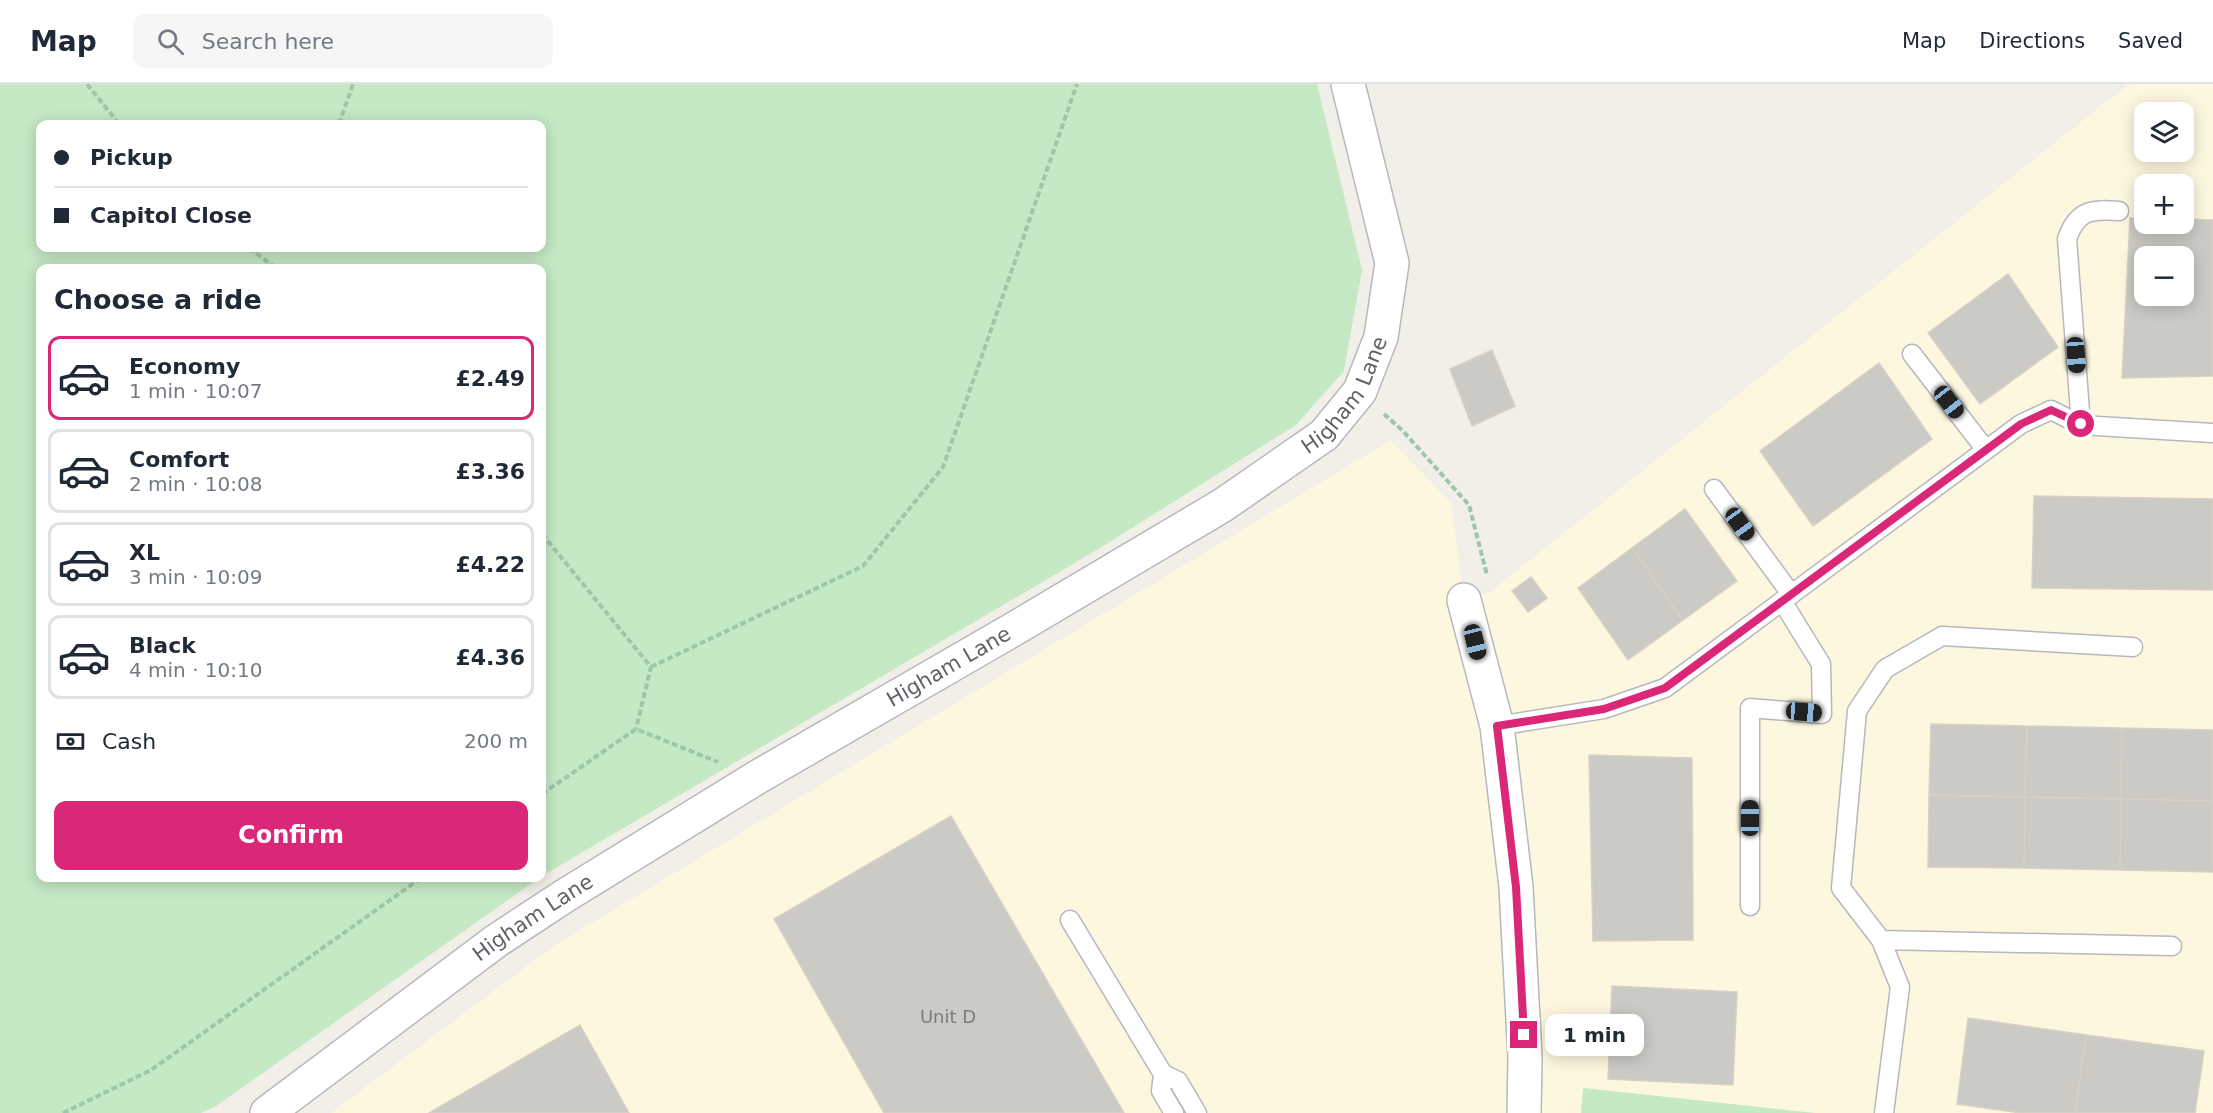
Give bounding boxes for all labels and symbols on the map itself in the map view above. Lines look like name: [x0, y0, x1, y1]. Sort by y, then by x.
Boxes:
street label: Higham Lane: [1297, 333, 1392, 459]
car: [2066, 336, 2086, 374]
car: [1931, 382, 1967, 422]
route start: [2067, 410, 2094, 437]
car: [1722, 504, 1758, 544]
street label: Higham Lane: [883, 621, 1015, 712]
car: [1462, 622, 1488, 662]
car: [1785, 702, 1823, 722]
car: [1741, 800, 1759, 836]
street label: Higham Lane: [468, 869, 597, 966]
house number: Unit D: [920, 1006, 976, 1027]
callout: 1 min: [1545, 1014, 1644, 1056]
route end: [1510, 1021, 1537, 1048]

